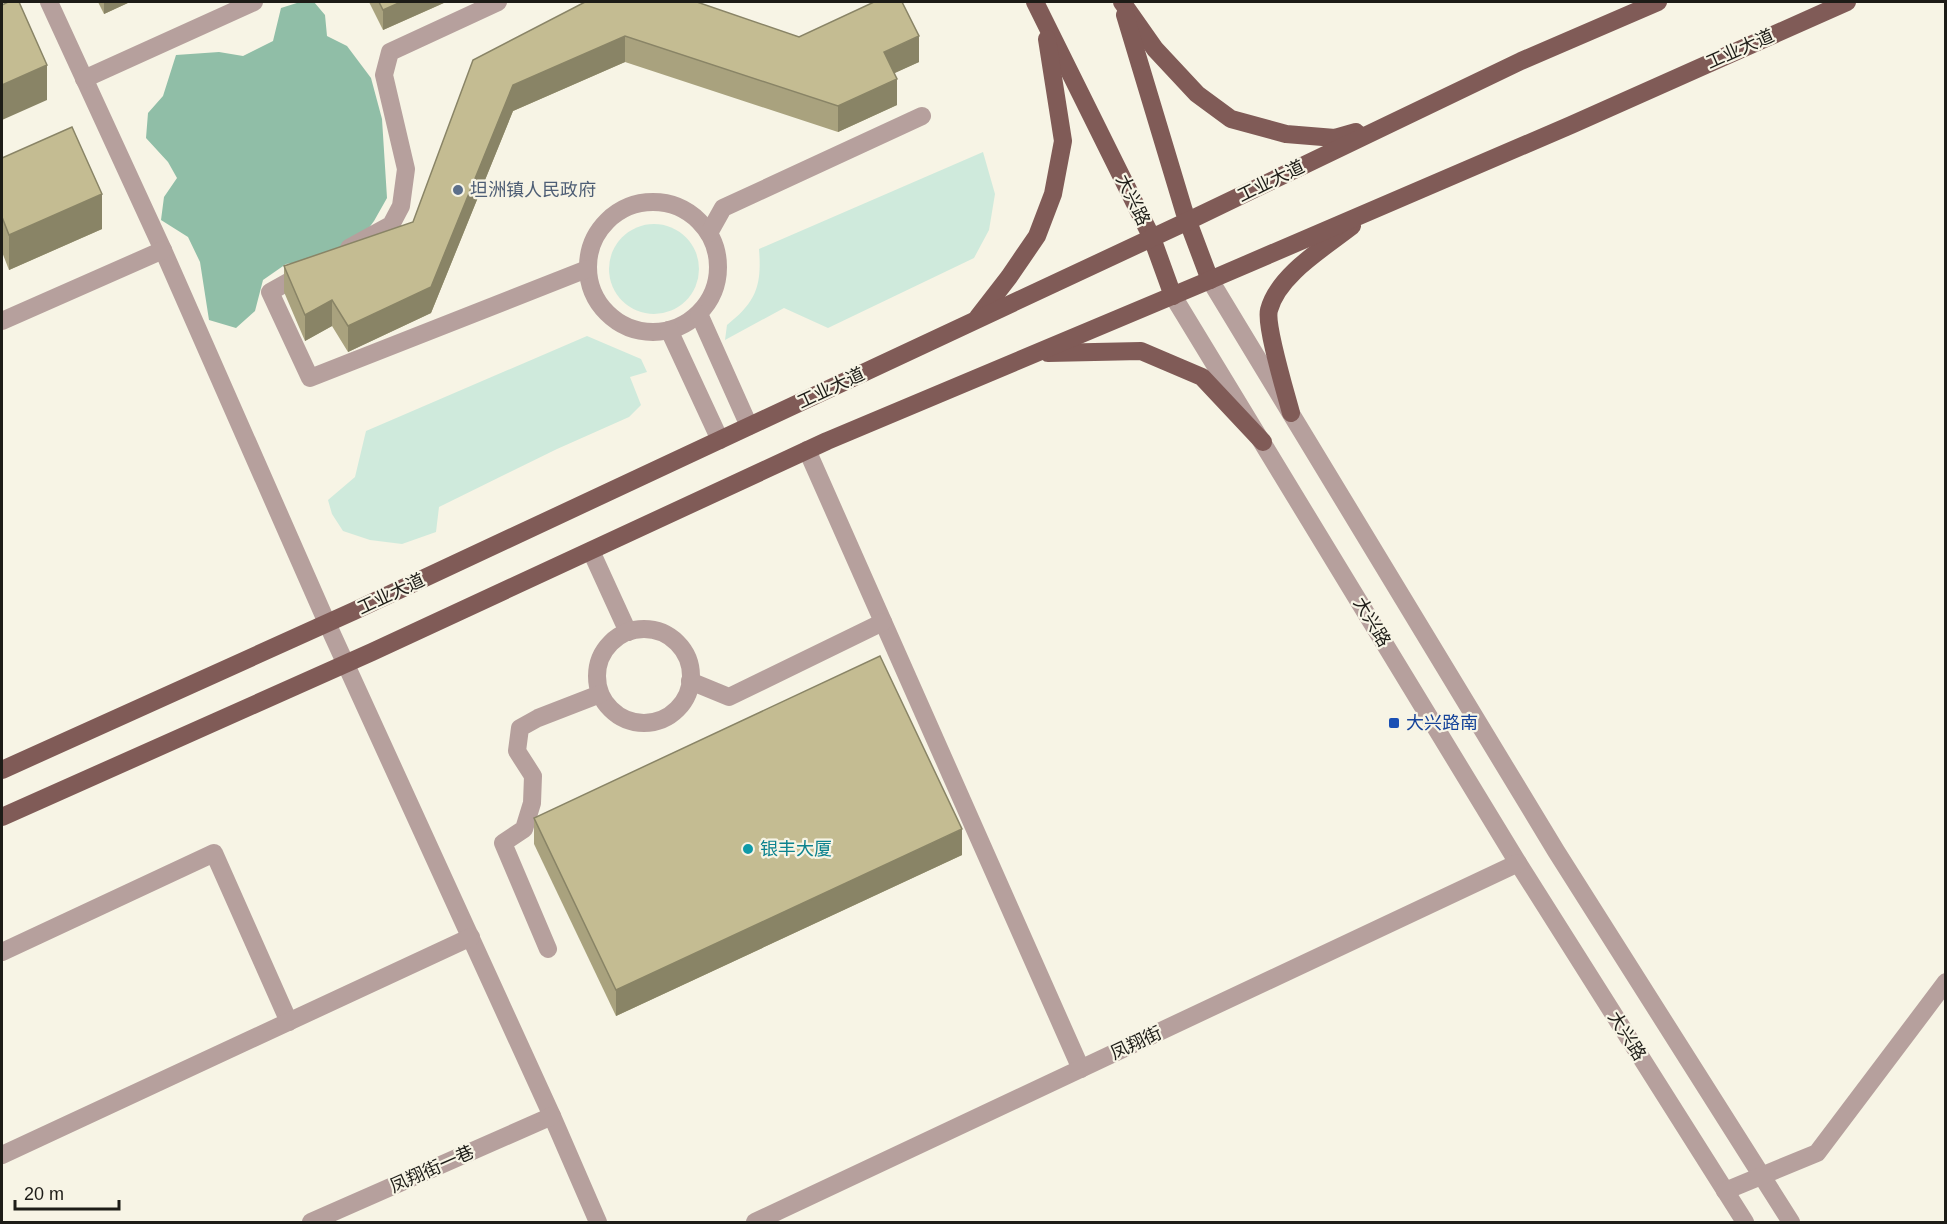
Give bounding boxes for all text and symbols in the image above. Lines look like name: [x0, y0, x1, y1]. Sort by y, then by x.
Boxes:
street label: 工业大道: [1703, 25, 1777, 73]
street label: 工业大道: [1234, 156, 1308, 206]
street label: 大兴路: [1112, 171, 1154, 229]
place label: 坦洲镇人民政府: [470, 180, 596, 200]
marker: 坦洲镇人民政府: [451, 183, 465, 197]
street label: 工业大道: [794, 364, 868, 412]
street label: 工业大道: [354, 570, 428, 618]
street label: 大兴路: [1350, 594, 1394, 650]
place label: 大兴路南: [1406, 713, 1478, 733]
marker: 大兴路南: [1387, 716, 1401, 730]
place label: 银丰大厦: [760, 839, 832, 859]
marker: 银丰大厦: [741, 842, 755, 856]
street label: 大兴路: [1604, 1008, 1650, 1064]
street label: 凤翔街: [1107, 1023, 1165, 1063]
street label: 凤翔街一巷: [387, 1142, 477, 1196]
scale bar: [15, 1173, 118, 1211]
text: 20 m: [24, 1184, 64, 1204]

